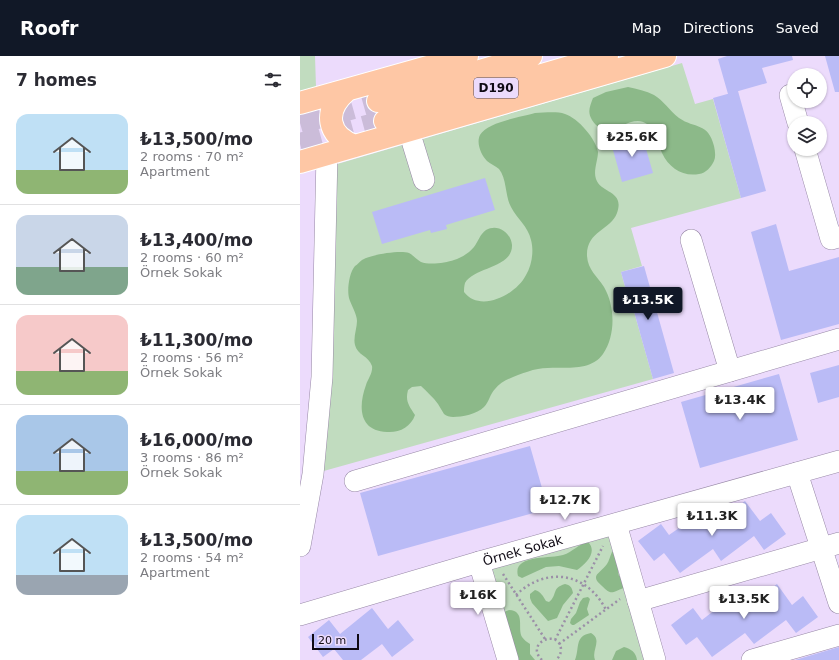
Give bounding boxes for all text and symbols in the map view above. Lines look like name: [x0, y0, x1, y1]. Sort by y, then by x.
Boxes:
text: Roofr: [20, 17, 78, 39]
text: Map: [632, 20, 661, 36]
text: Directions: [683, 20, 754, 36]
text: Saved: [776, 20, 819, 36]
map controls: [787, 68, 827, 156]
button: locate: [787, 68, 827, 108]
icon: filters: [262, 69, 284, 91]
text: 7 homes: [16, 70, 97, 90]
road number: D190: [474, 78, 518, 98]
button: layers: [787, 116, 827, 156]
pin: ₺25.6K: [599, 124, 665, 158]
text: ₺13,500/mo: [140, 129, 253, 149]
text: ₺25.6K: [606, 129, 658, 144]
icon: home: [48, 130, 96, 178]
text: 2 rooms · 70 m²: [140, 149, 244, 164]
text: Apartment: [140, 164, 210, 179]
text: ₺13,400/mo: [140, 230, 253, 250]
icon: home: [48, 231, 96, 279]
text: 2 rooms · 60 m²: [140, 250, 244, 265]
text: Örnek Sokak: [140, 265, 222, 280]
pin: ₺13.5K: [615, 287, 681, 321]
text: ₺13.5K: [622, 292, 674, 307]
text: ₺11,300/mo: [140, 330, 253, 350]
icon: home: [48, 331, 96, 379]
text: 2 rooms · 56 m²: [140, 350, 244, 365]
text: Örnek Sokak: [140, 365, 222, 380]
pin: ₺13.4K: [707, 387, 773, 421]
text: ₺13.4K: [714, 392, 766, 407]
text: ₺16,000/mo: [140, 430, 253, 450]
icon: home: [48, 431, 96, 479]
text: 3 rooms · 86 m²: [140, 450, 244, 465]
text: Örnek Sokak: [140, 465, 222, 480]
pin: ₺12.7K: [532, 487, 598, 521]
text: ₺12.7K: [539, 492, 591, 507]
pin: ₺11.3K: [679, 503, 745, 537]
text: ₺11.3K: [686, 508, 738, 523]
text: ₺13,500/mo: [140, 530, 253, 550]
icon: home: [48, 531, 96, 579]
street label: Örnek Sokak: [481, 531, 565, 568]
text: 2 rooms · 54 m²: [140, 550, 244, 565]
text: Apartment: [140, 565, 210, 580]
pin: ₺16K: [454, 582, 502, 616]
pin: ₺13.5K: [711, 586, 777, 620]
text: ₺16K: [459, 587, 497, 602]
text: ₺13.5K: [718, 591, 770, 606]
scale bar: [312, 632, 359, 651]
text: 20 m: [318, 634, 346, 647]

